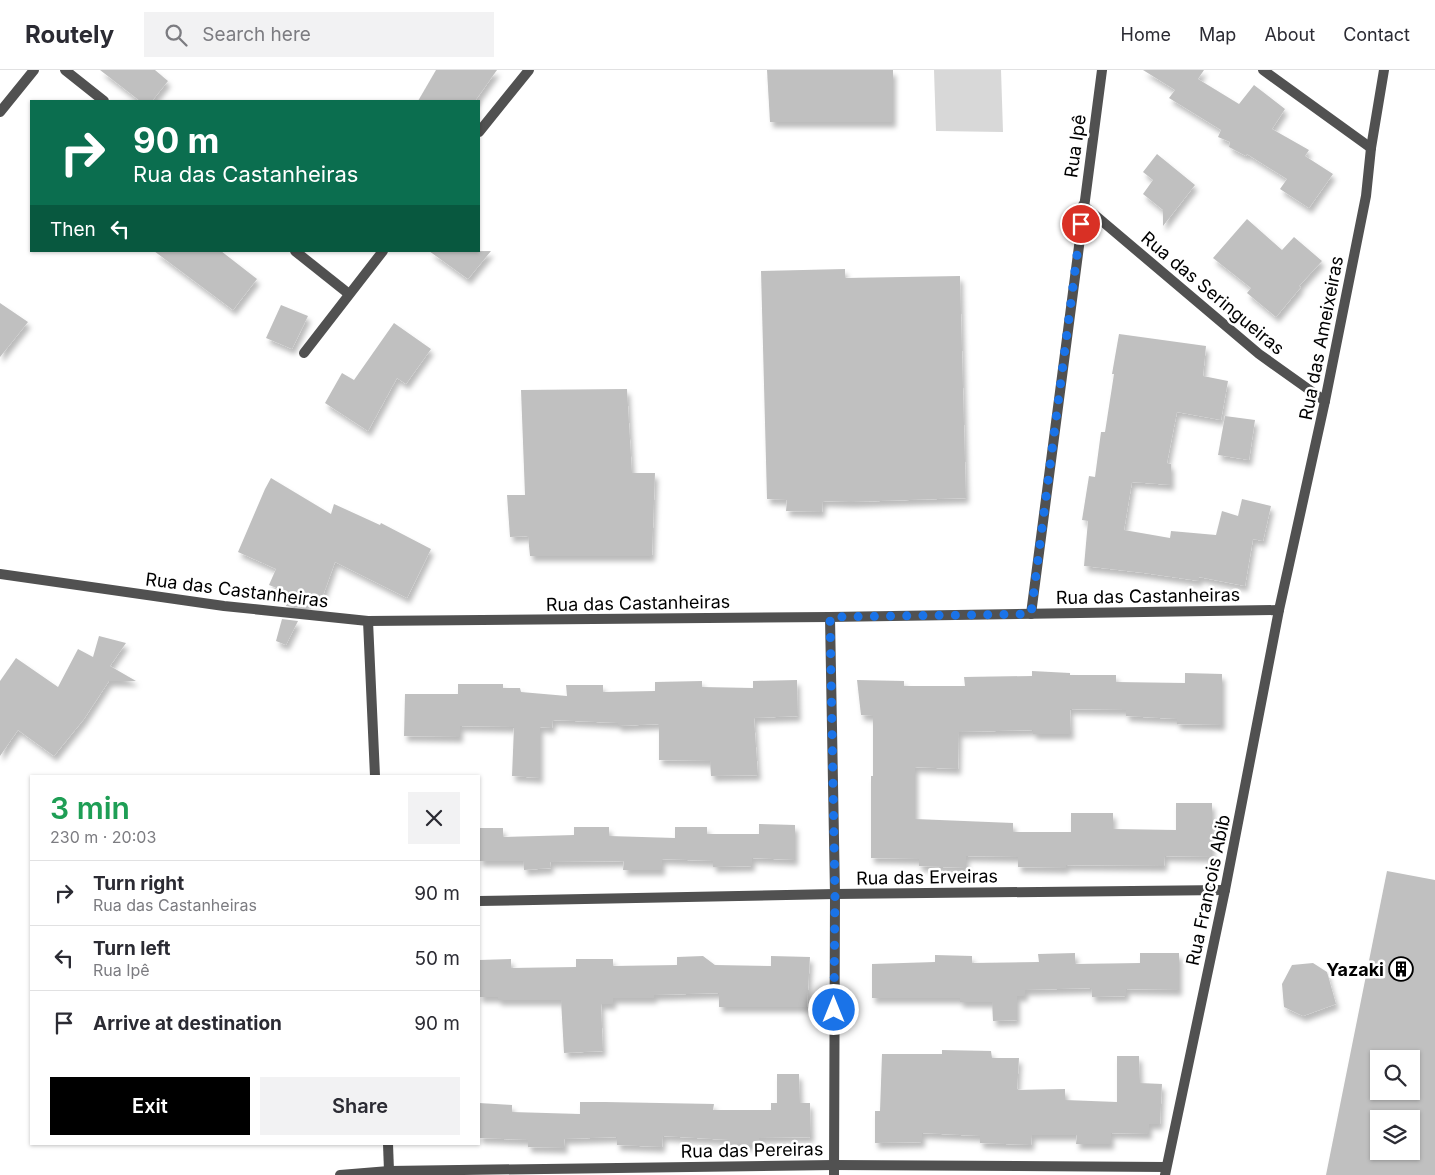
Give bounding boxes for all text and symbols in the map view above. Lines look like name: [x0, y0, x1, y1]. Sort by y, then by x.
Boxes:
search box: [144, 12, 494, 57]
text: Routely: [25, 20, 114, 49]
icon: search: [162, 21, 190, 49]
text: Search here: [202, 23, 311, 46]
text: Home: [1121, 24, 1171, 45]
text: Map: [1199, 24, 1236, 45]
text: About: [1264, 24, 1315, 45]
text: Contact: [1343, 24, 1410, 45]
street label: Rua Ipê: [1060, 113, 1090, 179]
text: 90 m: [133, 119, 220, 161]
icon: right: [50, 120, 115, 185]
text: Rua das Castanheiras: [133, 161, 358, 187]
pin: [1060, 203, 1102, 245]
icon: arrive: [1067, 210, 1095, 238]
icon: left: [106, 215, 134, 243]
text: Then: [50, 218, 96, 241]
street label: Rua das Seringueiras: [1137, 227, 1289, 359]
street label: Rua das Ameixeiras: [1295, 254, 1347, 422]
street label: Rua das Castanheiras: [144, 568, 330, 612]
street label: Rua das Castanheiras: [1056, 584, 1240, 608]
street label: Rua das Castanheiras: [546, 591, 730, 615]
text: 3 min: [50, 790, 130, 826]
button: close: [408, 792, 460, 844]
street label: Rua Francois Abib: [1182, 813, 1234, 967]
text: 230 m · 20:03: [50, 827, 156, 847]
street label: Rua das Erveiras: [856, 865, 998, 889]
text: Turn right: [93, 872, 184, 895]
icon: right: [50, 879, 78, 907]
text: 90 m: [414, 882, 460, 905]
text: Rua das Castanheiras: [93, 895, 257, 915]
text: Turn left: [93, 937, 171, 960]
icon: left: [50, 944, 78, 972]
text: 50 m: [414, 947, 460, 970]
building icon: Yazaki: [1388, 956, 1414, 982]
place label: Yazaki: [1326, 959, 1384, 980]
text: Rua Ipê: [93, 960, 150, 980]
position arrow: [807, 983, 859, 1035]
icon: arrive: [50, 1009, 78, 1037]
text: Arrive at destination: [93, 1012, 282, 1035]
text: 90 m: [414, 1012, 460, 1035]
map controls: [1370, 1050, 1420, 1160]
button: search: [1370, 1050, 1420, 1100]
button: Exit: [50, 1077, 250, 1135]
button: Share: [260, 1077, 460, 1135]
button: layers: [1370, 1110, 1420, 1160]
street label: Rua das Pereiras: [680, 1138, 824, 1162]

